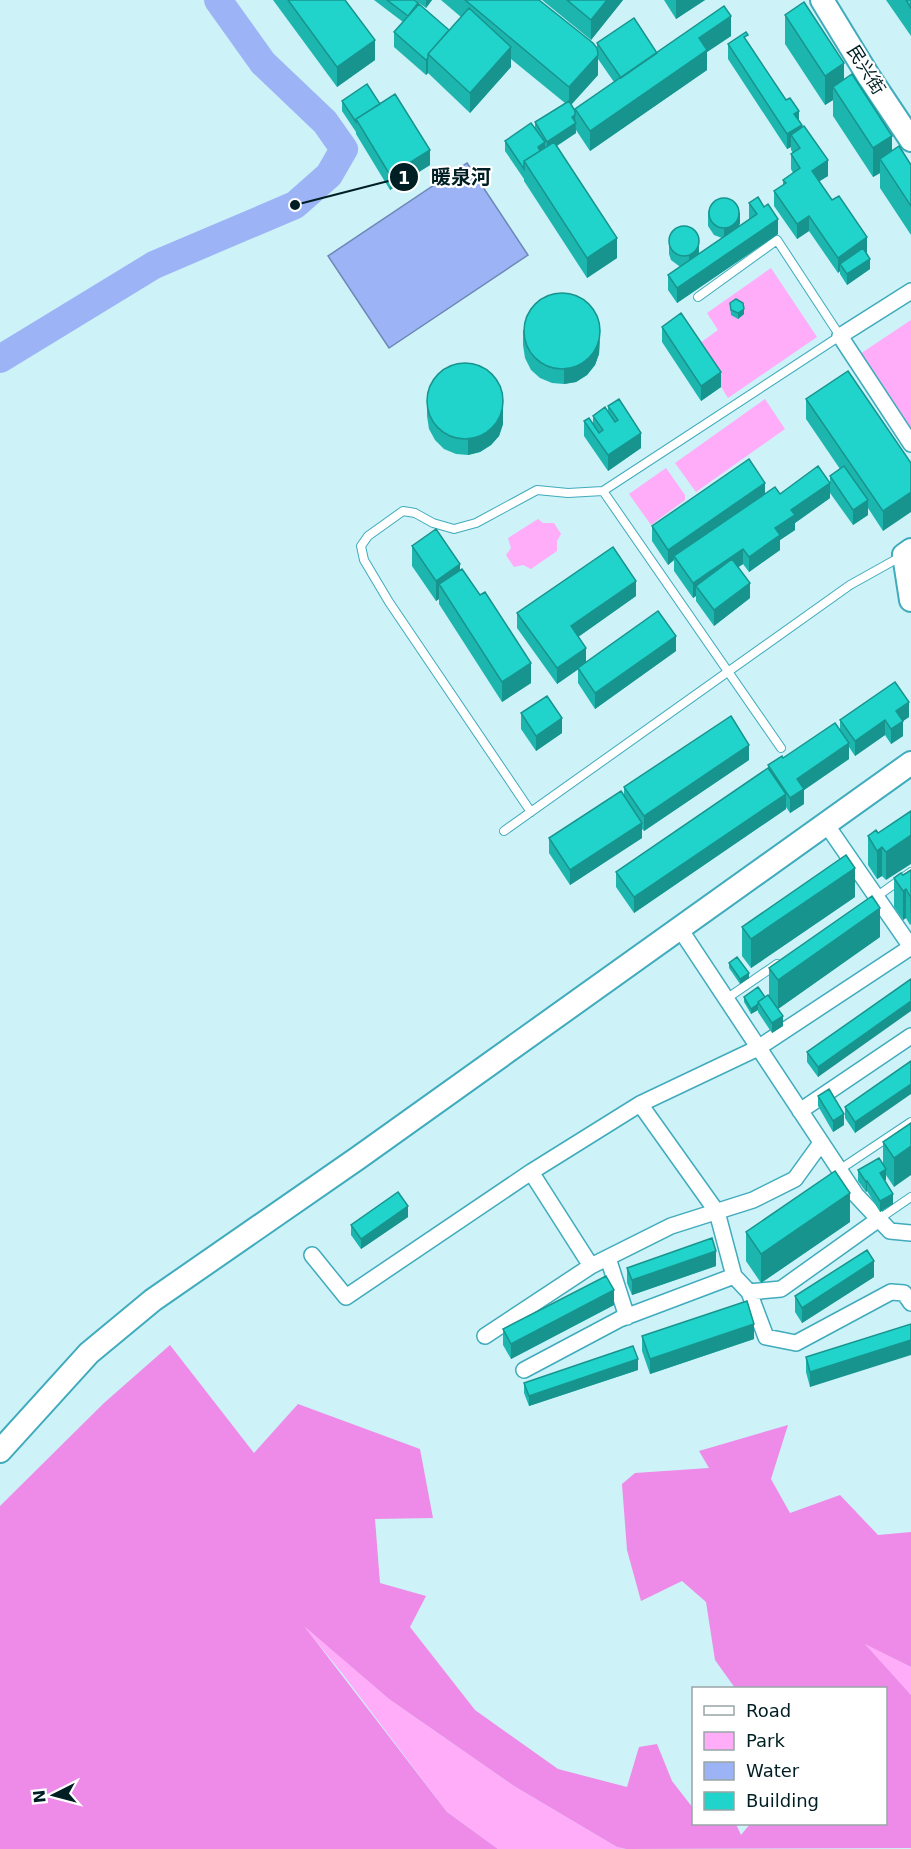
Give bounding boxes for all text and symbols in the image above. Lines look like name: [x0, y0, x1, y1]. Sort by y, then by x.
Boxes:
street label: 民兴街: [843, 41, 890, 98]
callout: 暖泉河: [389, 158, 503, 196]
text: 暖泉河: [431, 165, 491, 189]
text: 1: [398, 167, 410, 188]
legend: [692, 1687, 887, 1825]
text: Road: [746, 1700, 791, 1721]
text: Park: [746, 1730, 785, 1751]
text: Water: [746, 1760, 800, 1781]
north arrow: [24, 1765, 84, 1825]
text: N: [29, 1789, 50, 1804]
text: Building: [746, 1790, 819, 1811]

